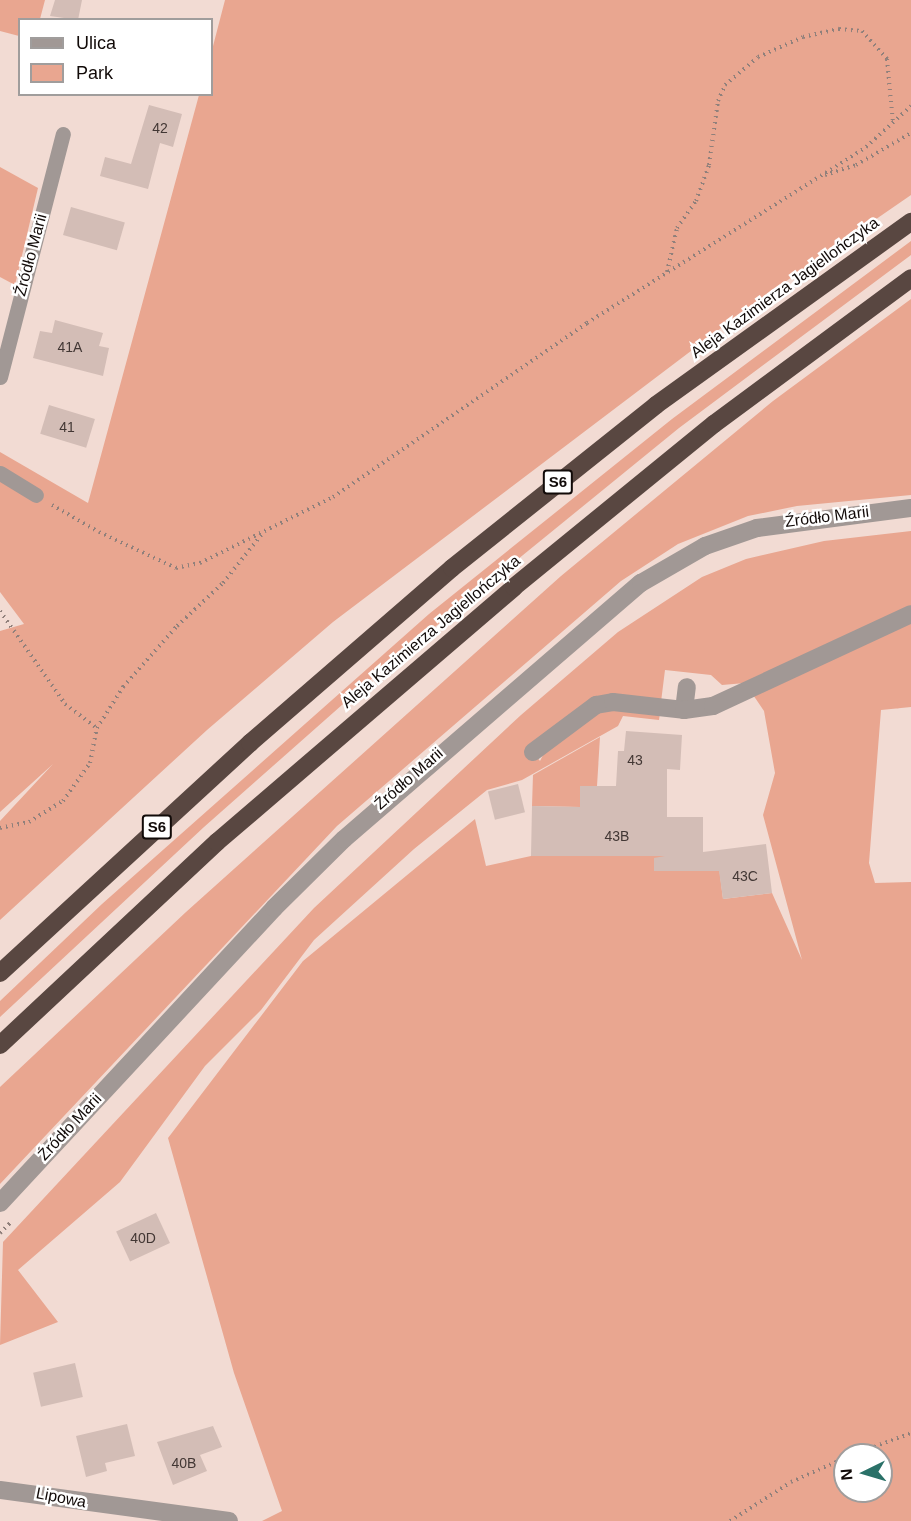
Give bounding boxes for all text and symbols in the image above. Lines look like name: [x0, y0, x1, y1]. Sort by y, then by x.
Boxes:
legend: [18, 18, 213, 96]
text: Ulica: [76, 33, 116, 53]
text: Park: [76, 63, 113, 83]
house number: 42: [152, 120, 168, 136]
street label: Źródło Marii: [11, 212, 51, 298]
street label: Aleja Kazimierza Jagiellończyka: [687, 213, 883, 363]
house number: 41A: [58, 339, 82, 355]
house number: 41: [59, 419, 75, 435]
road number: S6: [542, 470, 574, 494]
street label: Źródło Marii: [784, 502, 870, 532]
street label: Aleja Kazimierza Jagiellończyka: [338, 551, 524, 713]
street label: Źródło Marii: [371, 744, 447, 814]
house number: 43: [627, 752, 643, 768]
road number: S6: [140, 815, 174, 839]
house number: 43B: [605, 828, 629, 844]
house number: 43C: [732, 868, 758, 884]
street label: Źródło Marii: [34, 1090, 106, 1164]
house number: 40D: [130, 1230, 156, 1246]
north arrow: [833, 1443, 893, 1503]
house number: 40B: [172, 1455, 196, 1471]
text: N: [838, 1468, 856, 1481]
street label: Lipowa: [34, 1484, 88, 1512]

